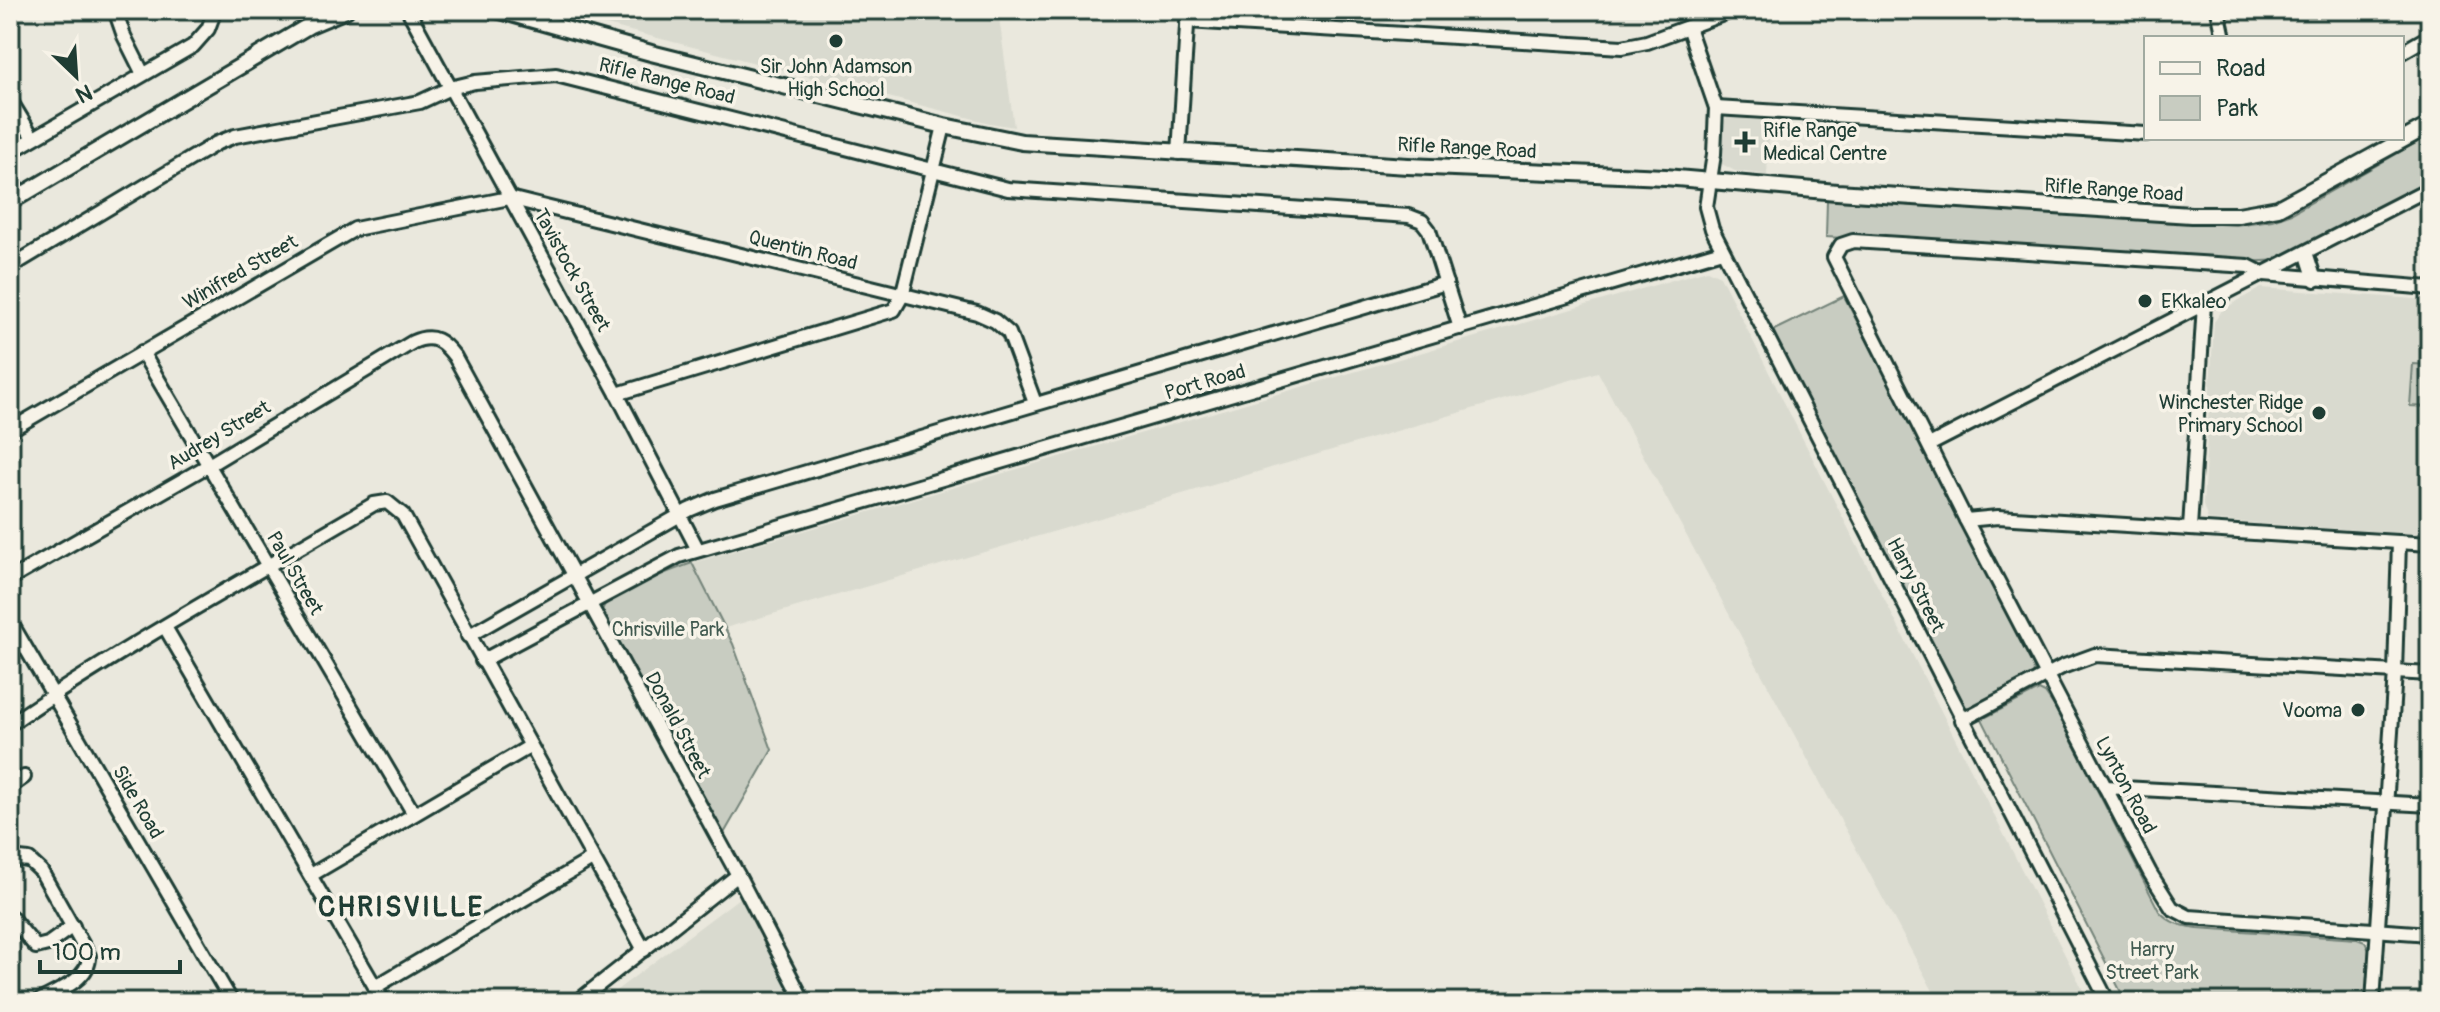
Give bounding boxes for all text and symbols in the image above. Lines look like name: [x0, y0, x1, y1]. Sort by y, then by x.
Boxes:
marker: Sir John Adamson High School: [827, 32, 845, 50]
north arrow: [36, 36, 116, 116]
legend: [2144, 36, 2404, 140]
street label: Rifle Range Road: [596, 52, 738, 110]
place label: Sir John Adamson High School: [760, 54, 912, 102]
text: Road: [2216, 54, 2266, 83]
text: N: [71, 77, 97, 109]
text: Park: [2216, 94, 2258, 123]
place label: Rifle Range Medical Centre: [1763, 118, 1887, 166]
marker: Rifle Range Medical Centre: [1734, 131, 1756, 153]
street label: Rifle Range Road: [1397, 132, 1537, 164]
street label: Rifle Range Road: [2044, 173, 2184, 207]
street label: Tavistock Street: [528, 204, 616, 337]
street label: Quentin Road: [746, 224, 860, 276]
street label: Winifred Street: [178, 229, 303, 315]
place label: EKkaleo: [2161, 289, 2227, 314]
marker: EKkaleo: [2136, 292, 2154, 310]
street label: Port Road: [1162, 359, 1248, 405]
place label: Winchester Ridge Primary School: [2159, 390, 2303, 438]
street label: Audrey Street: [163, 394, 276, 476]
marker: Winchester Ridge Primary School: [2310, 404, 2328, 422]
street label: Paul Street: [261, 527, 329, 620]
street label: Harry Street: [1881, 533, 1951, 638]
park label: Chrisville Park: [612, 617, 725, 642]
street label: Donald Street: [640, 668, 717, 783]
place label: Vooma: [2282, 698, 2342, 723]
marker: Vooma: [2349, 701, 2367, 719]
street label: Lynton Road: [2090, 732, 2162, 838]
street label: Side Road: [107, 761, 169, 843]
district label: CHRISVILLE: [318, 890, 484, 925]
scale bar: [40, 924, 180, 974]
park label: Harry Street Park: [2105, 937, 2199, 985]
text: 100 m: [52, 938, 121, 967]

